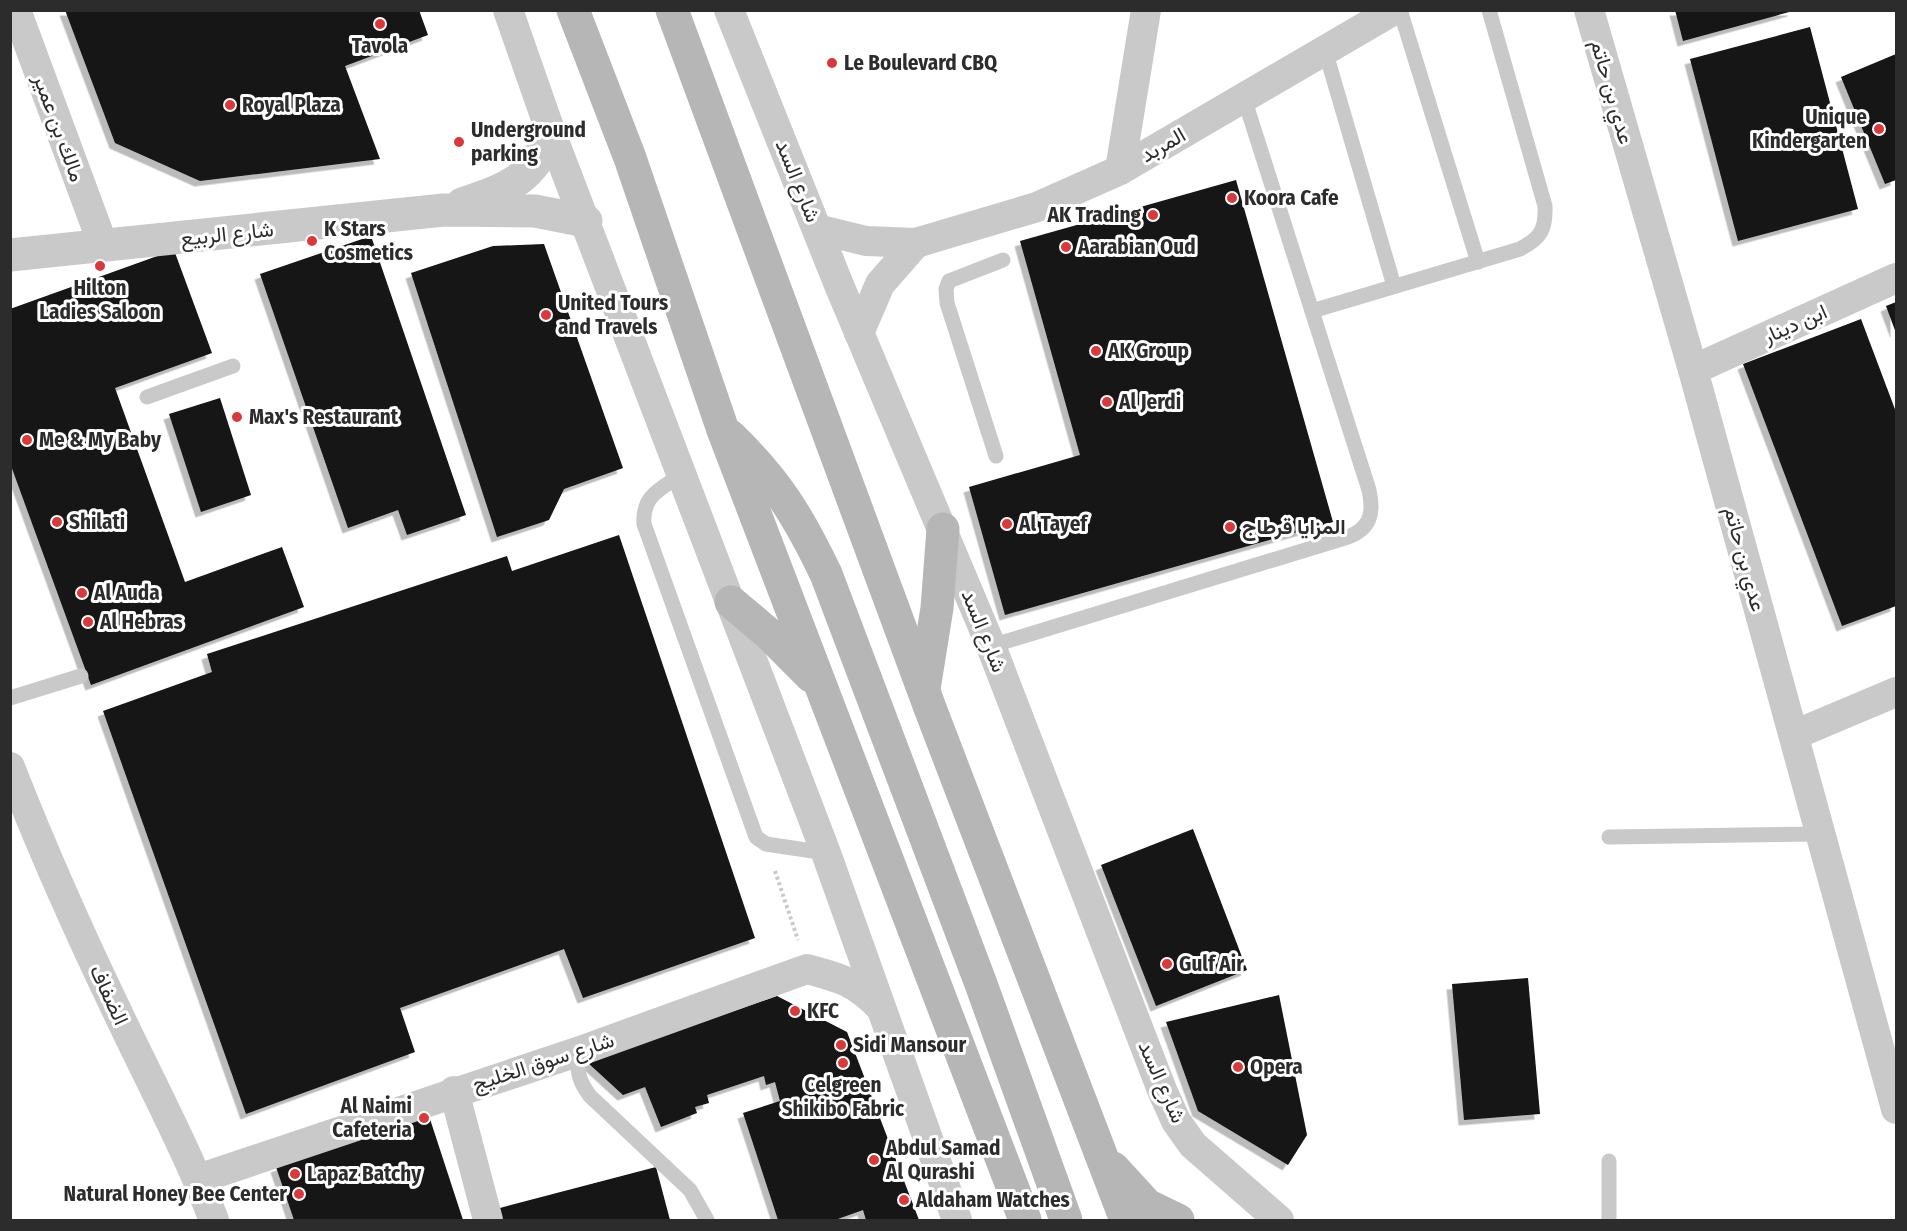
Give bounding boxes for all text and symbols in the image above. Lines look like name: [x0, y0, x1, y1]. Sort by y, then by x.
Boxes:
marker: Tavola: [373, 17, 387, 31]
place label: Tavola: [352, 33, 408, 59]
street label: عدي بن حاتم: [1581, 37, 1639, 148]
place label: Le Boulevard CBQ: [844, 50, 998, 76]
marker: Le Boulevard CBQ: [825, 56, 839, 70]
street label: مالك بن عمير: [27, 70, 90, 185]
place label: Royal Plaza: [242, 92, 341, 118]
marker: Royal Plaza: [223, 98, 237, 112]
place label: Unique Kindergarten: [1752, 104, 1867, 154]
place label: Underground parking: [471, 117, 586, 167]
street label: المربد: [1136, 122, 1190, 168]
marker: Unique Kindergarten: [1872, 122, 1886, 136]
marker: Underground parking: [452, 135, 466, 149]
street label: شارع السد: [769, 136, 826, 227]
place label: Koora Cafe: [1244, 185, 1339, 211]
marker: Koora Cafe: [1225, 191, 1239, 205]
place label: AK Trading: [1047, 202, 1142, 228]
marker: AK Trading: [1146, 208, 1160, 222]
street label: شارع الربيع: [179, 216, 275, 253]
place label: K Stars Cosmetics: [324, 216, 413, 266]
marker: K Stars Cosmetics: [305, 234, 319, 248]
place label: Aarabian Oud: [1077, 234, 1196, 260]
marker: Aarabian Oud: [1059, 240, 1073, 254]
marker: Hilton Ladies Saloon: [93, 259, 107, 273]
place label: Hilton Ladies Saloon: [39, 275, 161, 325]
place label: United Tours and Travels: [558, 290, 668, 340]
street label: ابن دينار: [1758, 298, 1831, 350]
marker: United Tours and Travels: [539, 308, 553, 322]
place label: AK Group: [1107, 338, 1189, 364]
marker: AK Group: [1089, 344, 1103, 358]
place label: Al Jerdi: [1118, 389, 1181, 415]
marker: Al Jerdi: [1100, 395, 1114, 409]
place label: Max's Restaurant: [249, 404, 399, 430]
marker: Max's Restaurant: [230, 410, 244, 424]
place label: Me & My Baby: [39, 427, 162, 453]
marker: Me & My Baby: [20, 433, 34, 447]
street label: عدي بن حاتم: [1715, 504, 1771, 615]
place label: Shilati: [69, 509, 125, 535]
place label: Al Tayef: [1018, 511, 1089, 537]
place label: المزايا قرطاج: [1242, 514, 1346, 541]
marker: Shilati: [50, 515, 64, 529]
marker: Al Tayef: [1000, 517, 1014, 531]
marker: المزايا قرطاج: [1223, 520, 1237, 534]
place label: Al Auda: [93, 580, 160, 606]
marker: Al Auda: [75, 586, 89, 600]
street label: شارع السد: [955, 586, 1012, 677]
place label: Al Hebras: [99, 609, 183, 635]
marker: Al Hebras: [81, 615, 95, 629]
place label: Gulf Air: [1179, 951, 1244, 977]
marker: Gulf Air: [1160, 957, 1174, 971]
street label: الضفاف: [84, 961, 134, 1029]
place label: KFC: [807, 998, 839, 1024]
marker: KFC: [788, 1004, 802, 1018]
street label: شارع سوق الخليج: [469, 1027, 618, 1098]
place label: Sidi Mansour: [853, 1032, 966, 1058]
street label: شارع السد: [1132, 1037, 1192, 1127]
marker: Sidi Mansour: [834, 1038, 848, 1052]
place label: Opera: [1250, 1054, 1303, 1080]
marker: Celgreen Shikibo Fabric: [836, 1056, 850, 1070]
marker: Opera: [1231, 1060, 1245, 1074]
place label: Celgreen Shikibo Fabric: [782, 1072, 905, 1122]
place label: Al Naimi Cafeteria: [332, 1093, 412, 1143]
marker: Al Naimi Cafeteria: [417, 1111, 431, 1125]
place label: Abdul Samad Al Qurashi: [885, 1135, 1001, 1185]
marker: Abdul Samad Al Qurashi: [867, 1153, 881, 1167]
place label: Lapaz Batchy: [307, 1161, 422, 1187]
marker: Lapaz Batchy: [288, 1167, 302, 1181]
place label: Natural Honey Bee Center: [64, 1181, 287, 1207]
marker: Natural Honey Bee Center: [292, 1187, 306, 1201]
place label: Aldaham Watches: [915, 1187, 1070, 1213]
marker: Aldaham Watches: [897, 1193, 911, 1207]

